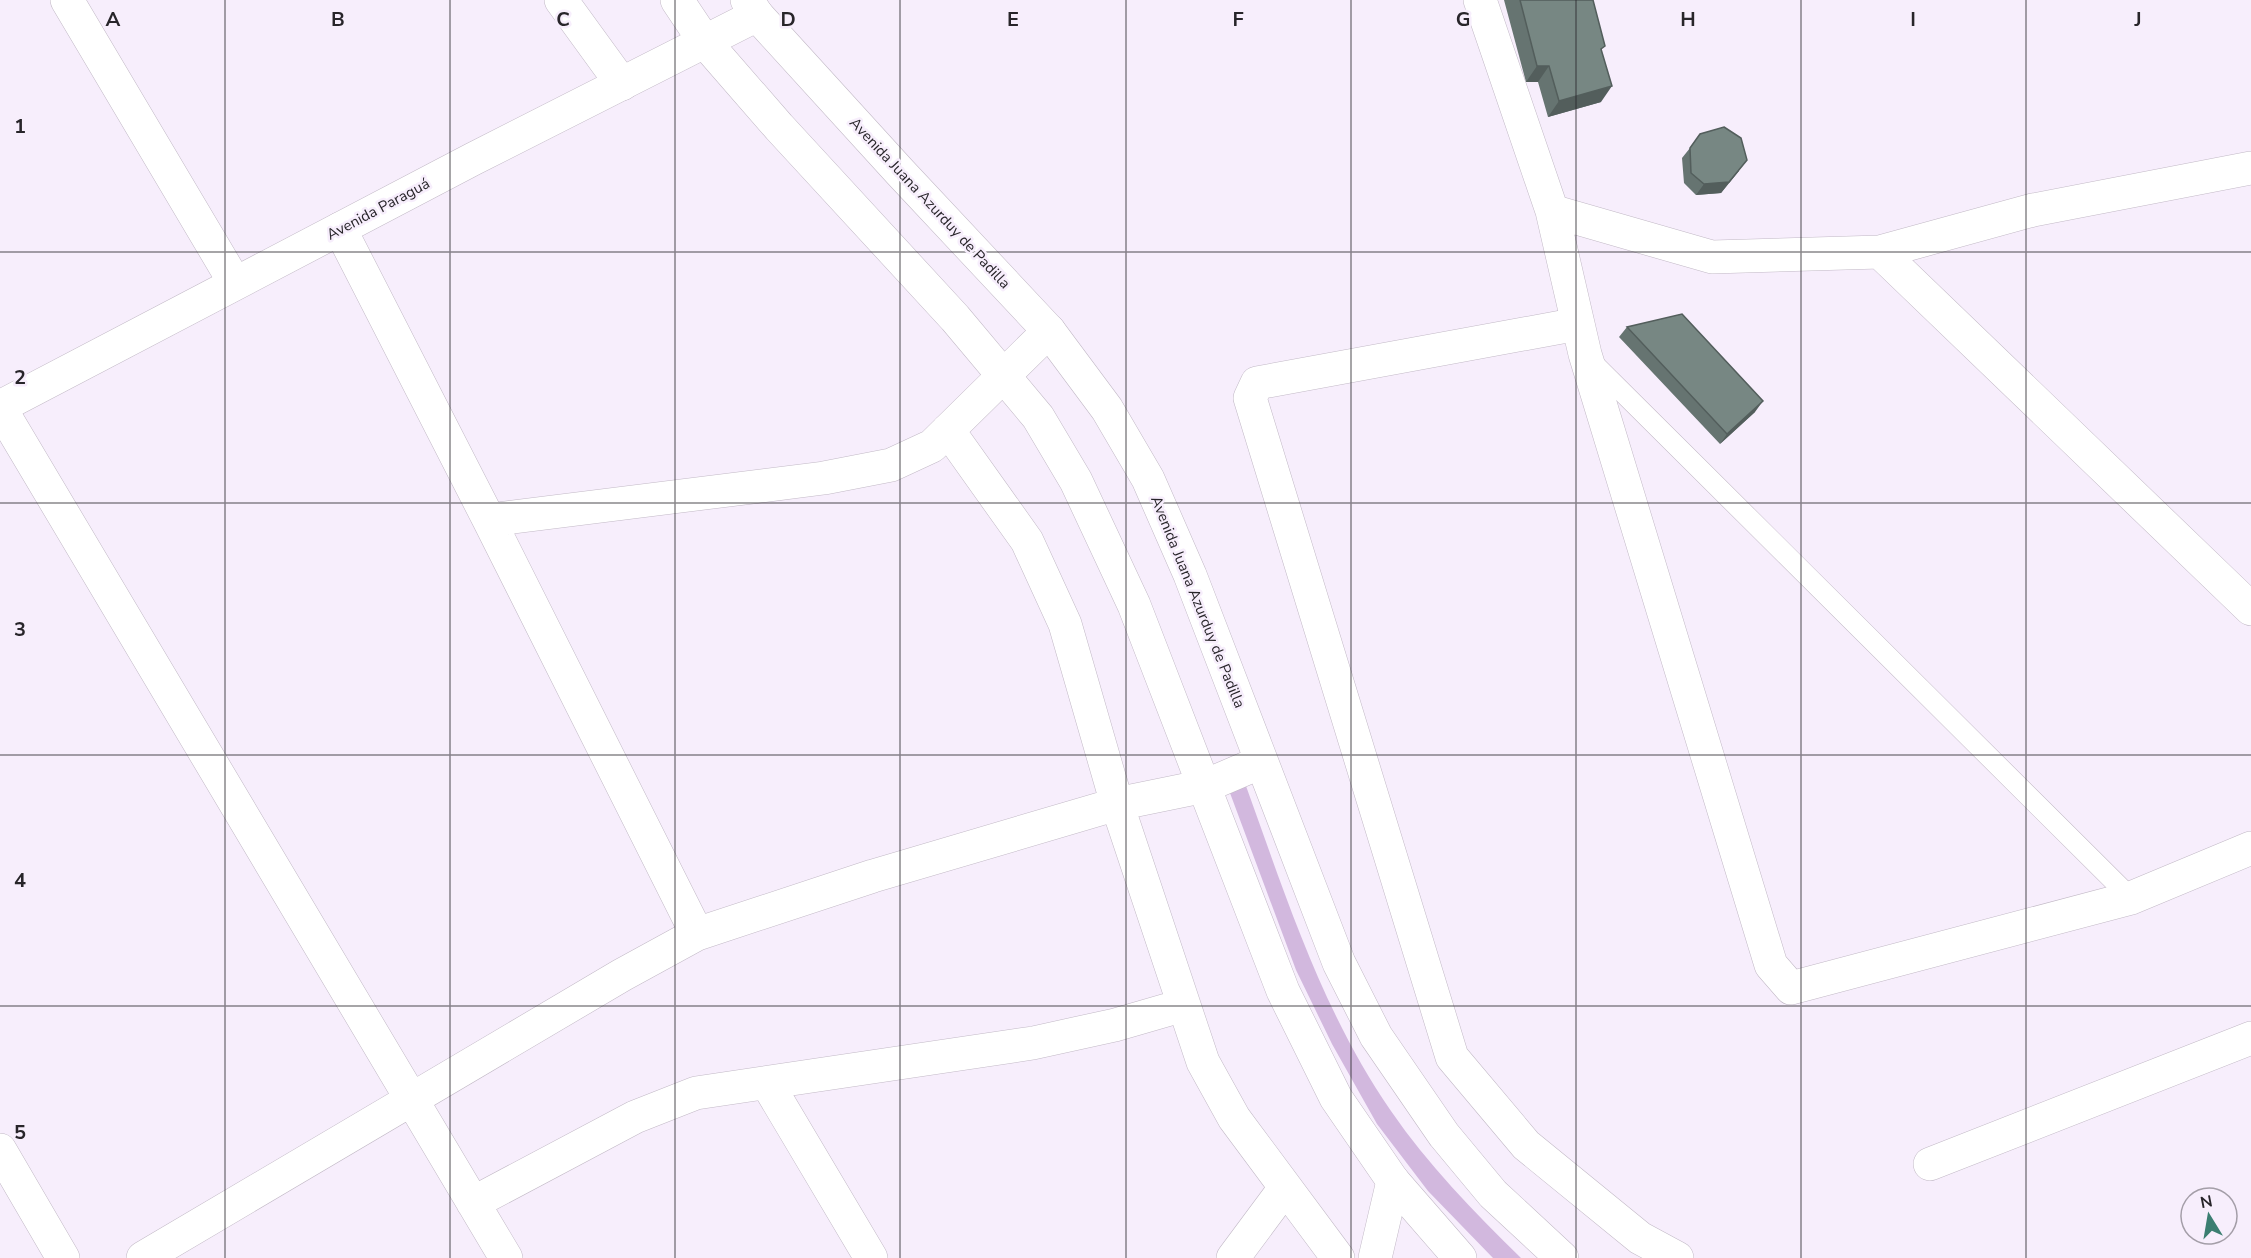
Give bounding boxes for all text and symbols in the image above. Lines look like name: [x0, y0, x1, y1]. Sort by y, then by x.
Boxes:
text: A: [106, 6, 121, 33]
text: B: [331, 6, 345, 33]
text: C: [556, 6, 570, 33]
text: D: [780, 6, 796, 33]
text: E: [1007, 6, 1019, 33]
text: F: [1232, 6, 1244, 33]
text: G: [1456, 6, 1470, 33]
text: H: [1680, 6, 1696, 33]
text: I: [1910, 6, 1916, 33]
text: J: [2133, 6, 2142, 33]
text: 1: [14, 113, 26, 140]
street label: Avenida Juana Azurduy de Padilla: [845, 113, 1015, 293]
street label: Avenida Paraguá: [323, 173, 433, 245]
text: 2: [14, 364, 26, 391]
street label: Avenida Juana Azurduy de Padilla: [1146, 493, 1250, 711]
text: 3: [14, 616, 26, 643]
text: 4: [14, 867, 26, 894]
text: 5: [14, 1119, 26, 1146]
north arrow: [2179, 1186, 2239, 1246]
text: N: [2198, 1190, 2214, 1214]

